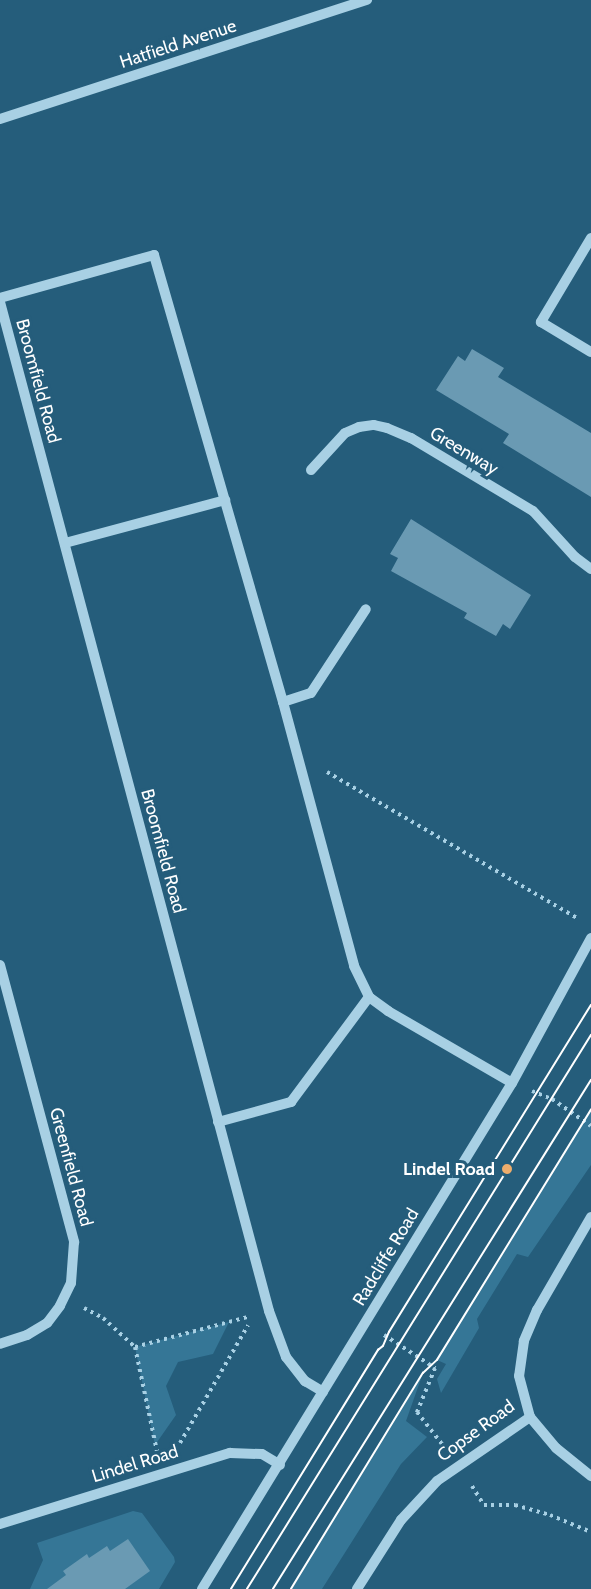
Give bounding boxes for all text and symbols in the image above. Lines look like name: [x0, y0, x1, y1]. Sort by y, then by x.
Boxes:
street label: Hatfield Avenue: [117, 15, 239, 73]
street label: Broomfield Road: [11, 316, 65, 446]
street label: Greenway: [426, 422, 502, 480]
street label: Broomfield Road: [136, 786, 190, 916]
street label: Greenfield Road: [45, 1105, 97, 1229]
place label: Lindel Road: [403, 1158, 495, 1180]
marker: Lindel Road: [500, 1162, 514, 1176]
street label: Radcliffe Road: [348, 1204, 424, 1310]
street label: Copse Road: [433, 1396, 519, 1466]
street label: Lindel Road: [89, 1441, 181, 1487]

